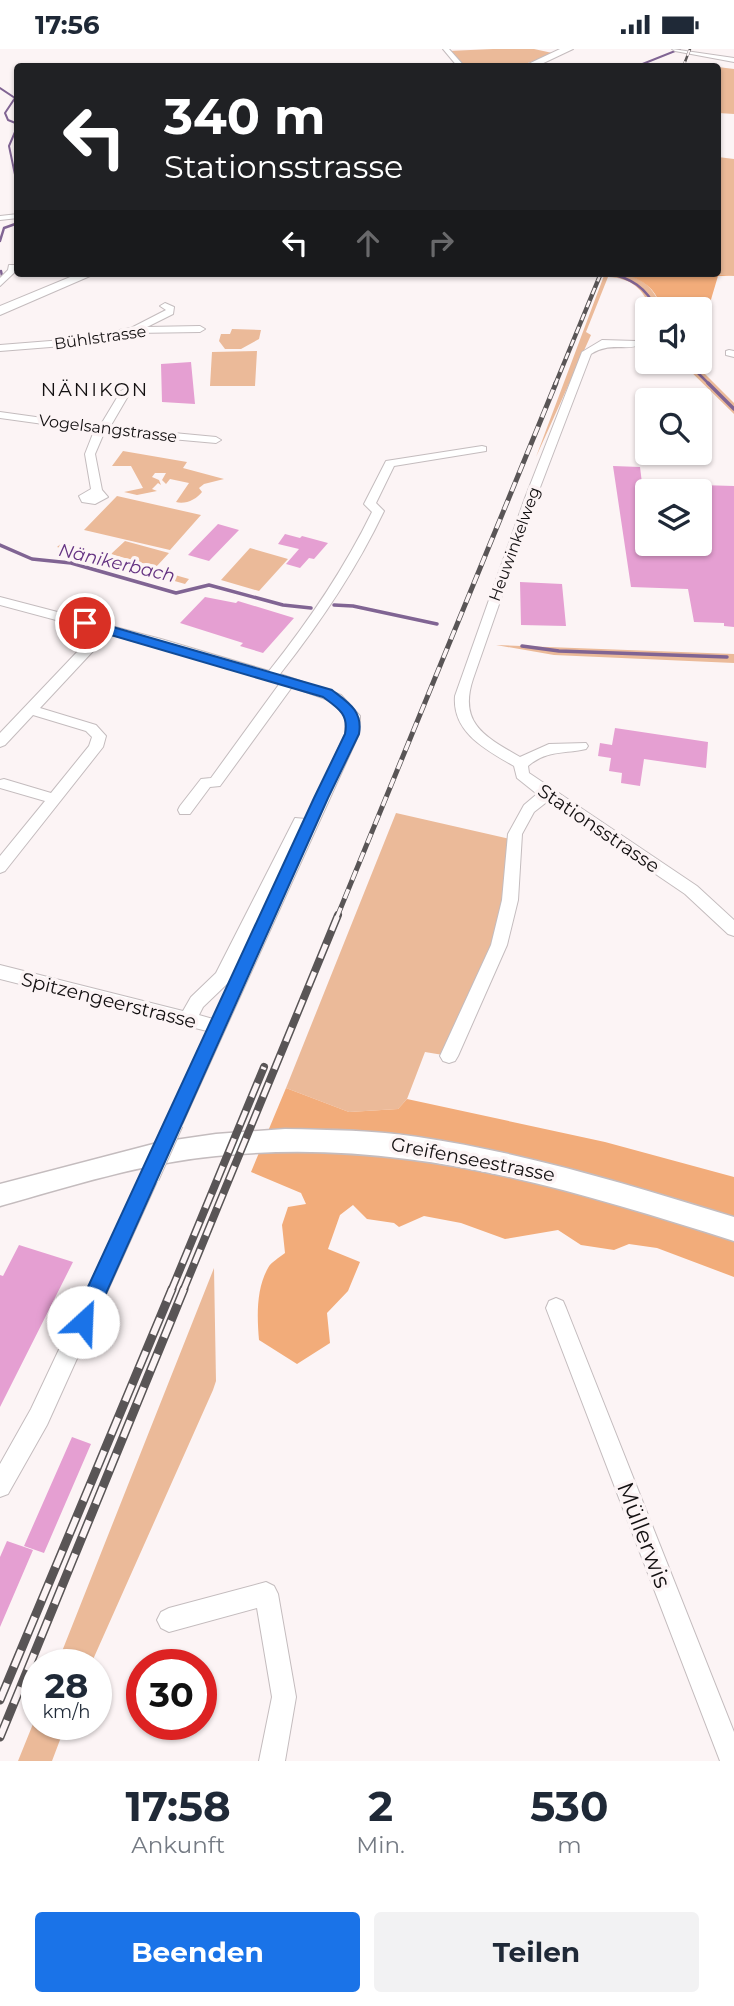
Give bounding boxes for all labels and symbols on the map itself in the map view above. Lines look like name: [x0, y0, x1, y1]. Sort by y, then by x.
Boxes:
street label: Bühlstrasse: [53, 322, 147, 353]
district label: NÄNIKON: [41, 378, 149, 401]
street label: Vogelsangstrasse: [38, 411, 178, 446]
street label: Heuwinkelweg: [485, 484, 544, 604]
water label: Nänikerbach: [57, 539, 177, 587]
pin: [55, 593, 115, 653]
street label: Stationsstrasse: [533, 779, 664, 878]
street label: Spitzengeerstrasse: [19, 968, 199, 1033]
street label: Greifenseestrasse: [389, 1132, 557, 1187]
position arrow: [46, 1285, 120, 1359]
street label: Müllerwis: [611, 1478, 677, 1592]
speed limit sign: 30: [126, 1649, 217, 1740]

